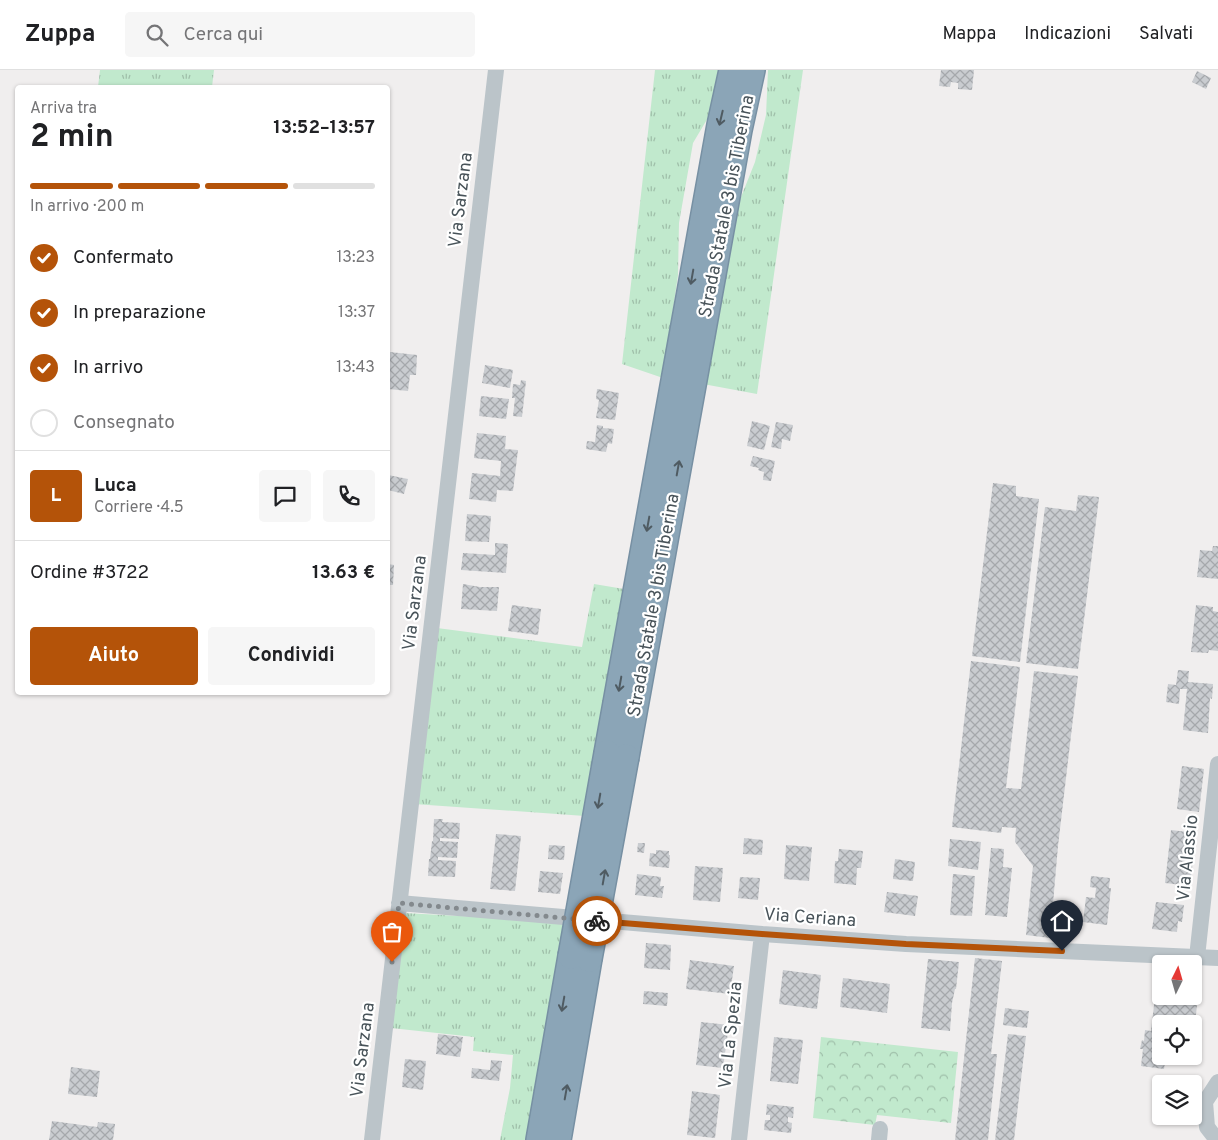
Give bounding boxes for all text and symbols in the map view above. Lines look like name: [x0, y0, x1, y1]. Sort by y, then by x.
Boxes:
search box: [125, 12, 475, 57]
text: Zuppa: [25, 20, 95, 50]
icon: search: [143, 21, 171, 49]
text: Cerca qui: [183, 23, 263, 47]
text: Mappa: [943, 23, 996, 46]
text: Indicazioni: [1024, 23, 1111, 46]
text: Salvati: [1139, 23, 1193, 46]
street label: Strada Statale 3 bis Tiberina: [695, 93, 760, 320]
text: Arriva tra: [30, 99, 97, 119]
one-way arrow: [716, 109, 725, 125]
text: 13:52–13:57: [273, 116, 375, 140]
text: 2 min: [30, 118, 114, 158]
street label: Via Sarzana: [444, 151, 479, 249]
text: In arrivo · 200 m: [30, 197, 144, 217]
icon: check: [30, 244, 58, 272]
text: Confermato: [73, 246, 174, 270]
text: 13:23: [336, 248, 375, 268]
one-way arrow: [687, 269, 697, 285]
icon: check: [30, 299, 58, 327]
text: In preparazione: [73, 301, 206, 325]
text: 13:37: [338, 303, 375, 323]
icon: check: [30, 354, 58, 382]
text: In arrivo: [73, 356, 143, 380]
text: 13:43: [336, 358, 375, 378]
text: Consegnato: [73, 411, 175, 435]
one-way arrow: [673, 460, 683, 476]
button: chat: [259, 470, 311, 522]
button: phone: [323, 470, 375, 522]
text: Luca: [94, 474, 137, 498]
text: L: [51, 484, 61, 508]
street label: Strada Statale 3 bis Tiberina: [624, 492, 685, 719]
text: Corriere · 4.5: [94, 498, 184, 518]
one-way arrow: [643, 515, 653, 531]
street label: Via Sarzana: [398, 554, 433, 652]
text: Ordine #3722: [30, 561, 149, 585]
text: 13.63 €: [312, 561, 375, 585]
button: Aiuto: [30, 627, 198, 685]
button: Condividi: [208, 627, 375, 685]
one-way arrow: [614, 675, 624, 691]
one-way arrow: [593, 793, 603, 809]
street label: Via Alassio: [1172, 814, 1204, 903]
one-way arrow: [600, 869, 610, 885]
courier: [572, 896, 622, 946]
pin: [1041, 900, 1083, 951]
street label: Via Ceriana: [763, 904, 857, 933]
icon: bike: [583, 907, 611, 935]
icon: home: [1048, 907, 1076, 935]
pin: [371, 911, 413, 962]
icon: bag: [378, 918, 406, 946]
north arrow: [1152, 955, 1202, 1005]
map controls: [1152, 955, 1202, 1125]
street label: Via La Spezia: [714, 980, 749, 1090]
one-way arrow: [557, 996, 567, 1012]
street label: Via Sarzana: [346, 1001, 381, 1099]
button: locate: [1152, 1015, 1202, 1065]
button: layers: [1152, 1075, 1202, 1125]
one-way arrow: [562, 1084, 572, 1100]

